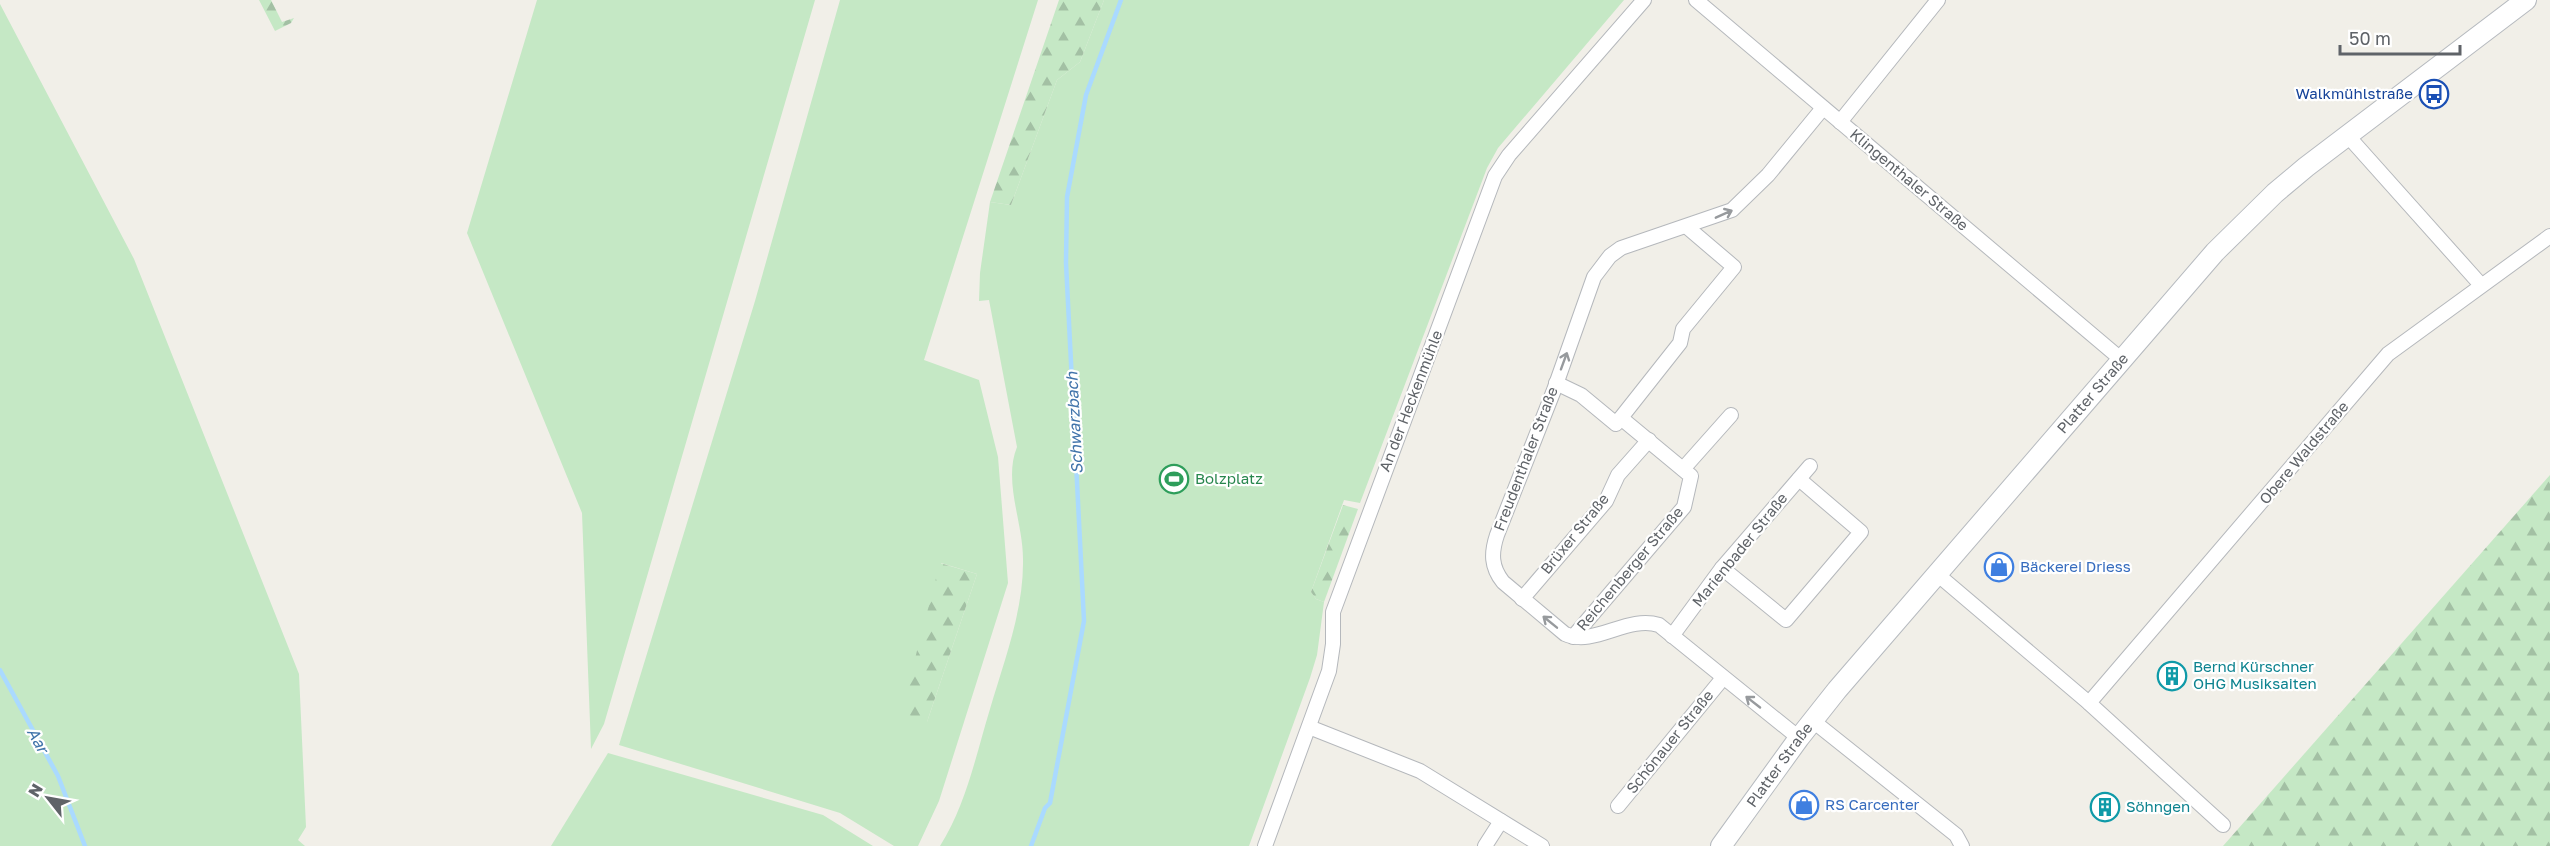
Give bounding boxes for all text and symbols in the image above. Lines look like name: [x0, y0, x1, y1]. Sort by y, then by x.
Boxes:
scale bar: [2340, 18, 2460, 56]
text: 50 m: [2349, 27, 2391, 49]
bus stop icon: Walkmühlstraße: [2418, 78, 2450, 110]
place label: Walkmühlstraße: [2296, 84, 2413, 102]
street label: Klingenthaler Straße: [1847, 125, 1973, 234]
one-way arrow: [1714, 208, 1732, 219]
street label: An der Heckenmühle: [1375, 327, 1445, 474]
street label: Platter Straße: [2053, 349, 2132, 437]
one-way arrow: [1559, 352, 1570, 370]
water label: Schwarzbach: [1061, 370, 1087, 475]
street label: Freudenthaler Straße: [1489, 384, 1561, 533]
street label: Obere Waldstraße: [2255, 397, 2352, 507]
sports icon: Bolzplatz: [1158, 463, 1190, 495]
place label: Bolzplatz: [1195, 469, 1263, 487]
street label: Brüxer Straße: [1536, 489, 1612, 577]
street label: Marienbader Straße: [1688, 489, 1791, 610]
street label: Reichenberger Straße: [1572, 503, 1686, 634]
shop icon: Bäckerei Driess: [1983, 551, 2015, 583]
place label: Bäckerei Driess: [2020, 557, 2131, 575]
one-way arrow: [1543, 616, 1559, 629]
place label: Bernd Kürschner OHG Musiksaiten: [2193, 657, 2317, 692]
building icon: Bernd Kürschner OHG Musiksaiten: [2156, 660, 2188, 692]
street label: Schönauer Straße: [1622, 686, 1717, 797]
one-way arrow: [1745, 695, 1761, 708]
street label: Platter Straße: [1742, 718, 1816, 810]
water label: Aar: [23, 724, 54, 759]
north arrow: [18, 768, 78, 828]
text: N: [23, 780, 47, 801]
shop icon: RS Carcenter: [1788, 789, 1820, 821]
building icon: Söhngen: [2089, 791, 2121, 823]
place label: RS Carcenter: [1825, 795, 1920, 813]
place label: Söhngen: [2126, 797, 2190, 815]

